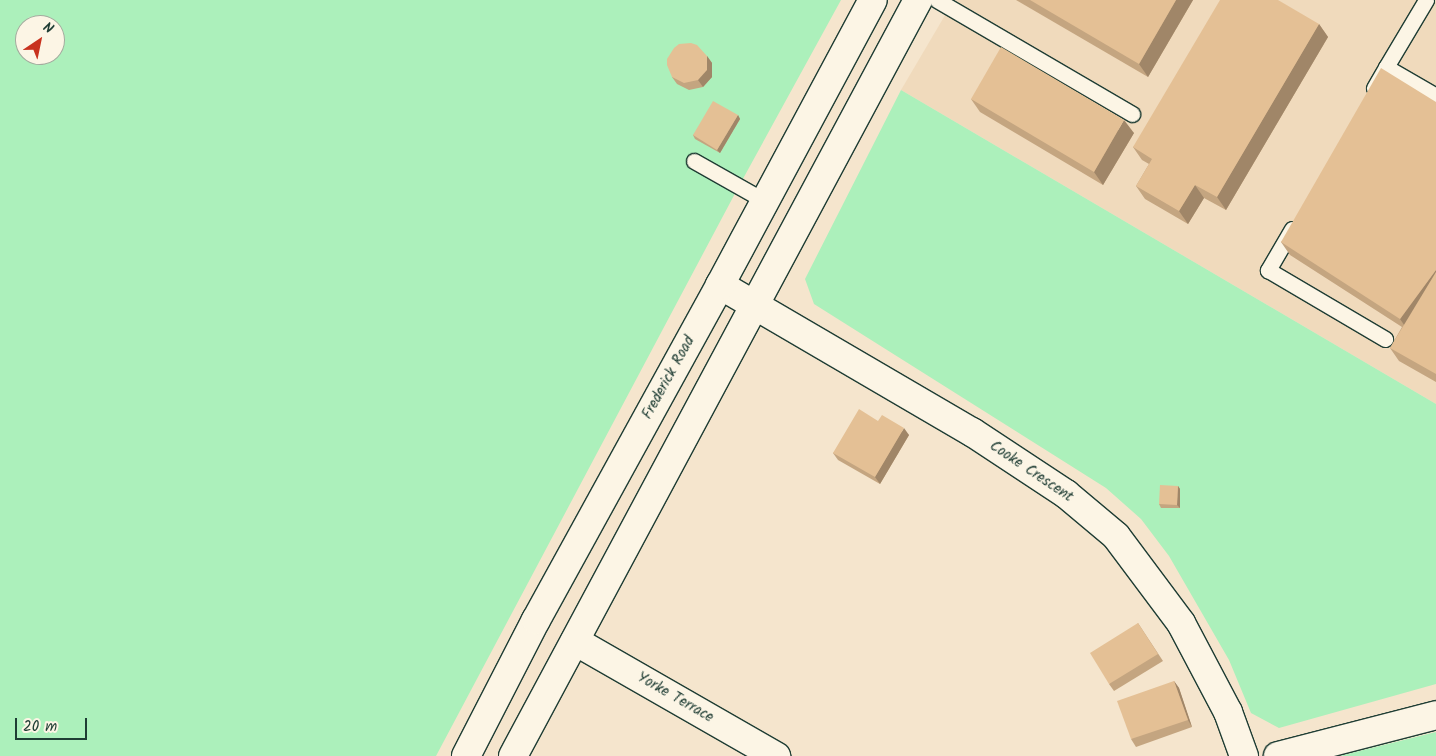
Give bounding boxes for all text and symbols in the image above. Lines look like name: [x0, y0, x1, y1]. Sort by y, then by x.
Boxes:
north arrow: [15, 15, 65, 65]
text: N: [38, 17, 58, 40]
street label: Frederick Road: [639, 333, 699, 423]
street label: Cooke Crescent: [986, 438, 1076, 506]
street label: Yorke Terrace: [634, 669, 716, 727]
scale bar: [18, 708, 90, 740]
text: 20 m: [23, 715, 57, 739]

